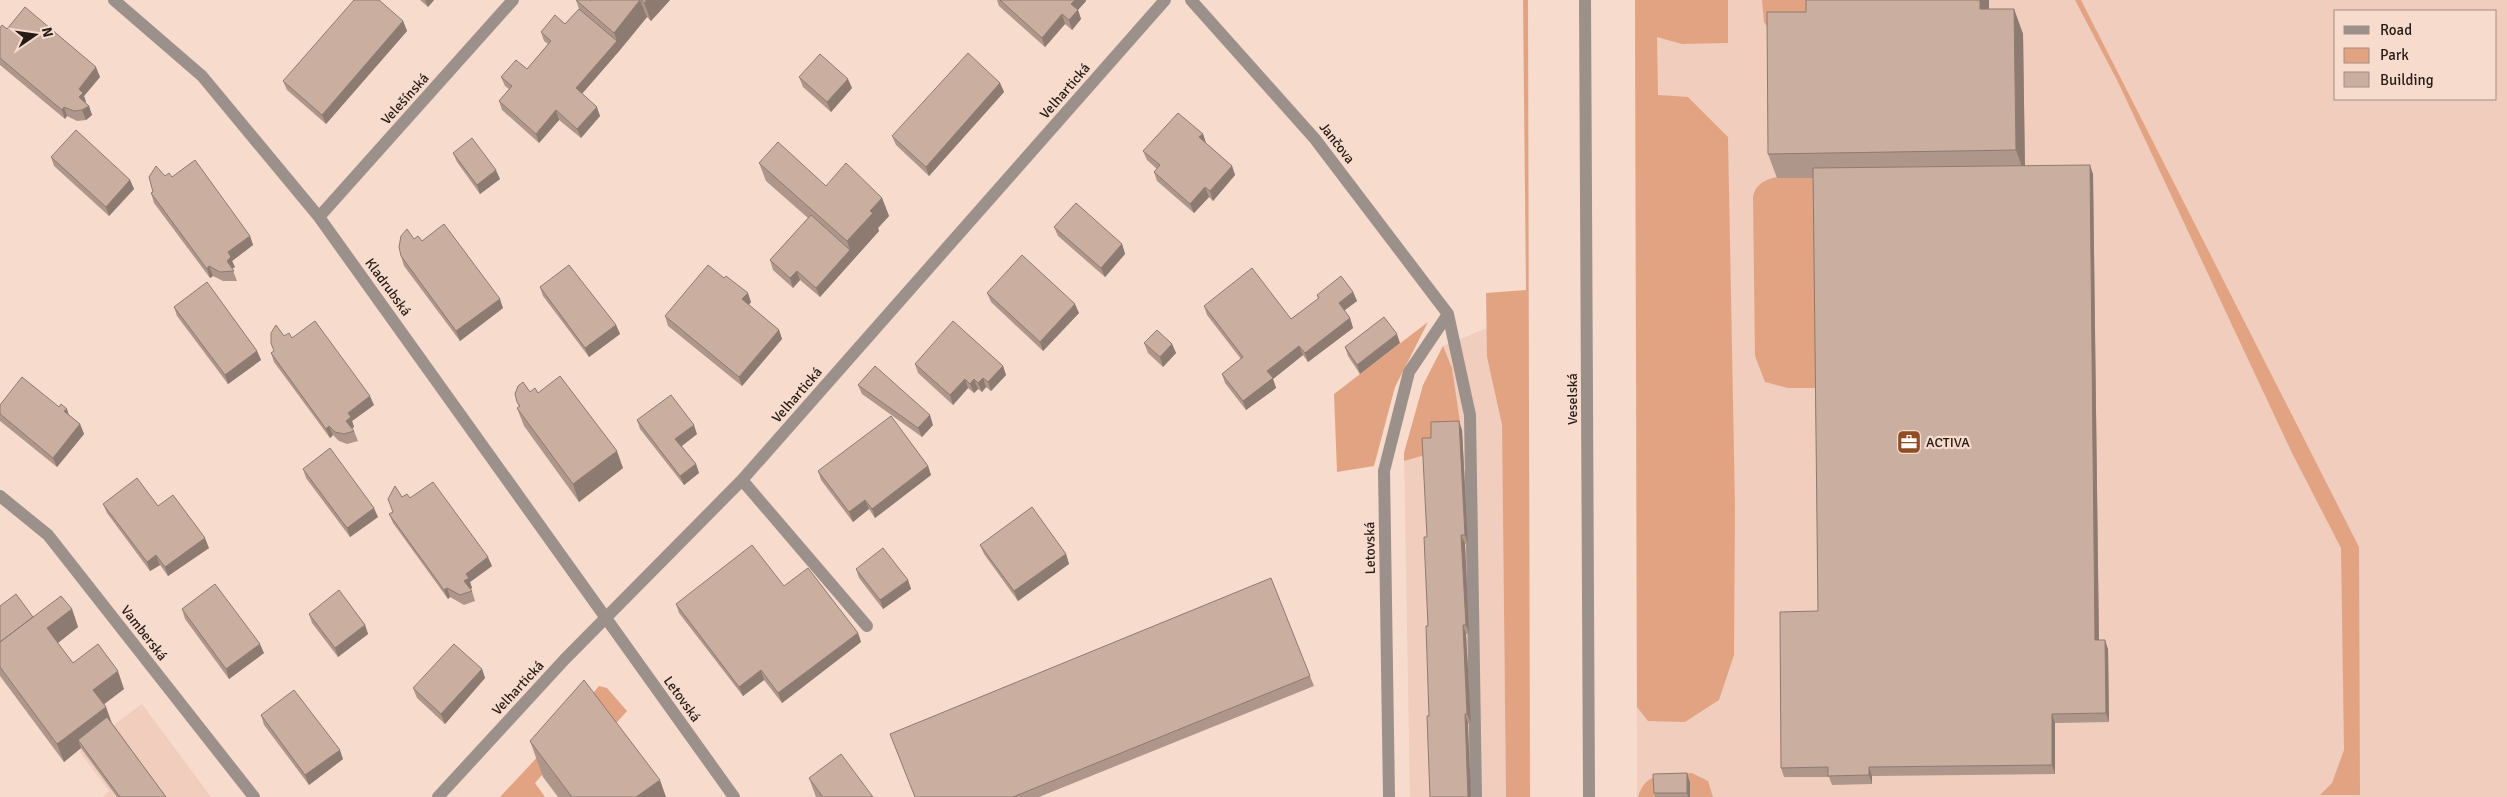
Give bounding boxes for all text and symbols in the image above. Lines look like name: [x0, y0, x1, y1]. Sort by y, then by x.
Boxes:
north arrow: [10, 10, 60, 60]
legend: [2334, 10, 2497, 100]
text: Road: [2380, 21, 2412, 39]
text: N: [38, 26, 57, 39]
text: Park: [2380, 46, 2409, 64]
street label: Velhartická: [1036, 60, 1094, 122]
street label: Velešínská: [378, 70, 432, 128]
text: Building: [2380, 71, 2434, 89]
street label: Jančova: [1316, 119, 1358, 167]
street label: Kladrubská: [361, 255, 415, 319]
street label: Velhartická: [768, 364, 826, 426]
street label: Veselská: [1564, 373, 1581, 425]
office icon: ACTIVA: [1896, 429, 1922, 455]
place label: ACTIVA: [1926, 434, 1970, 451]
street label: Letovská: [1361, 522, 1379, 574]
street label: Vamberská: [117, 602, 171, 664]
street label: Velhartická: [489, 657, 547, 719]
street label: Letovská: [660, 673, 704, 725]

